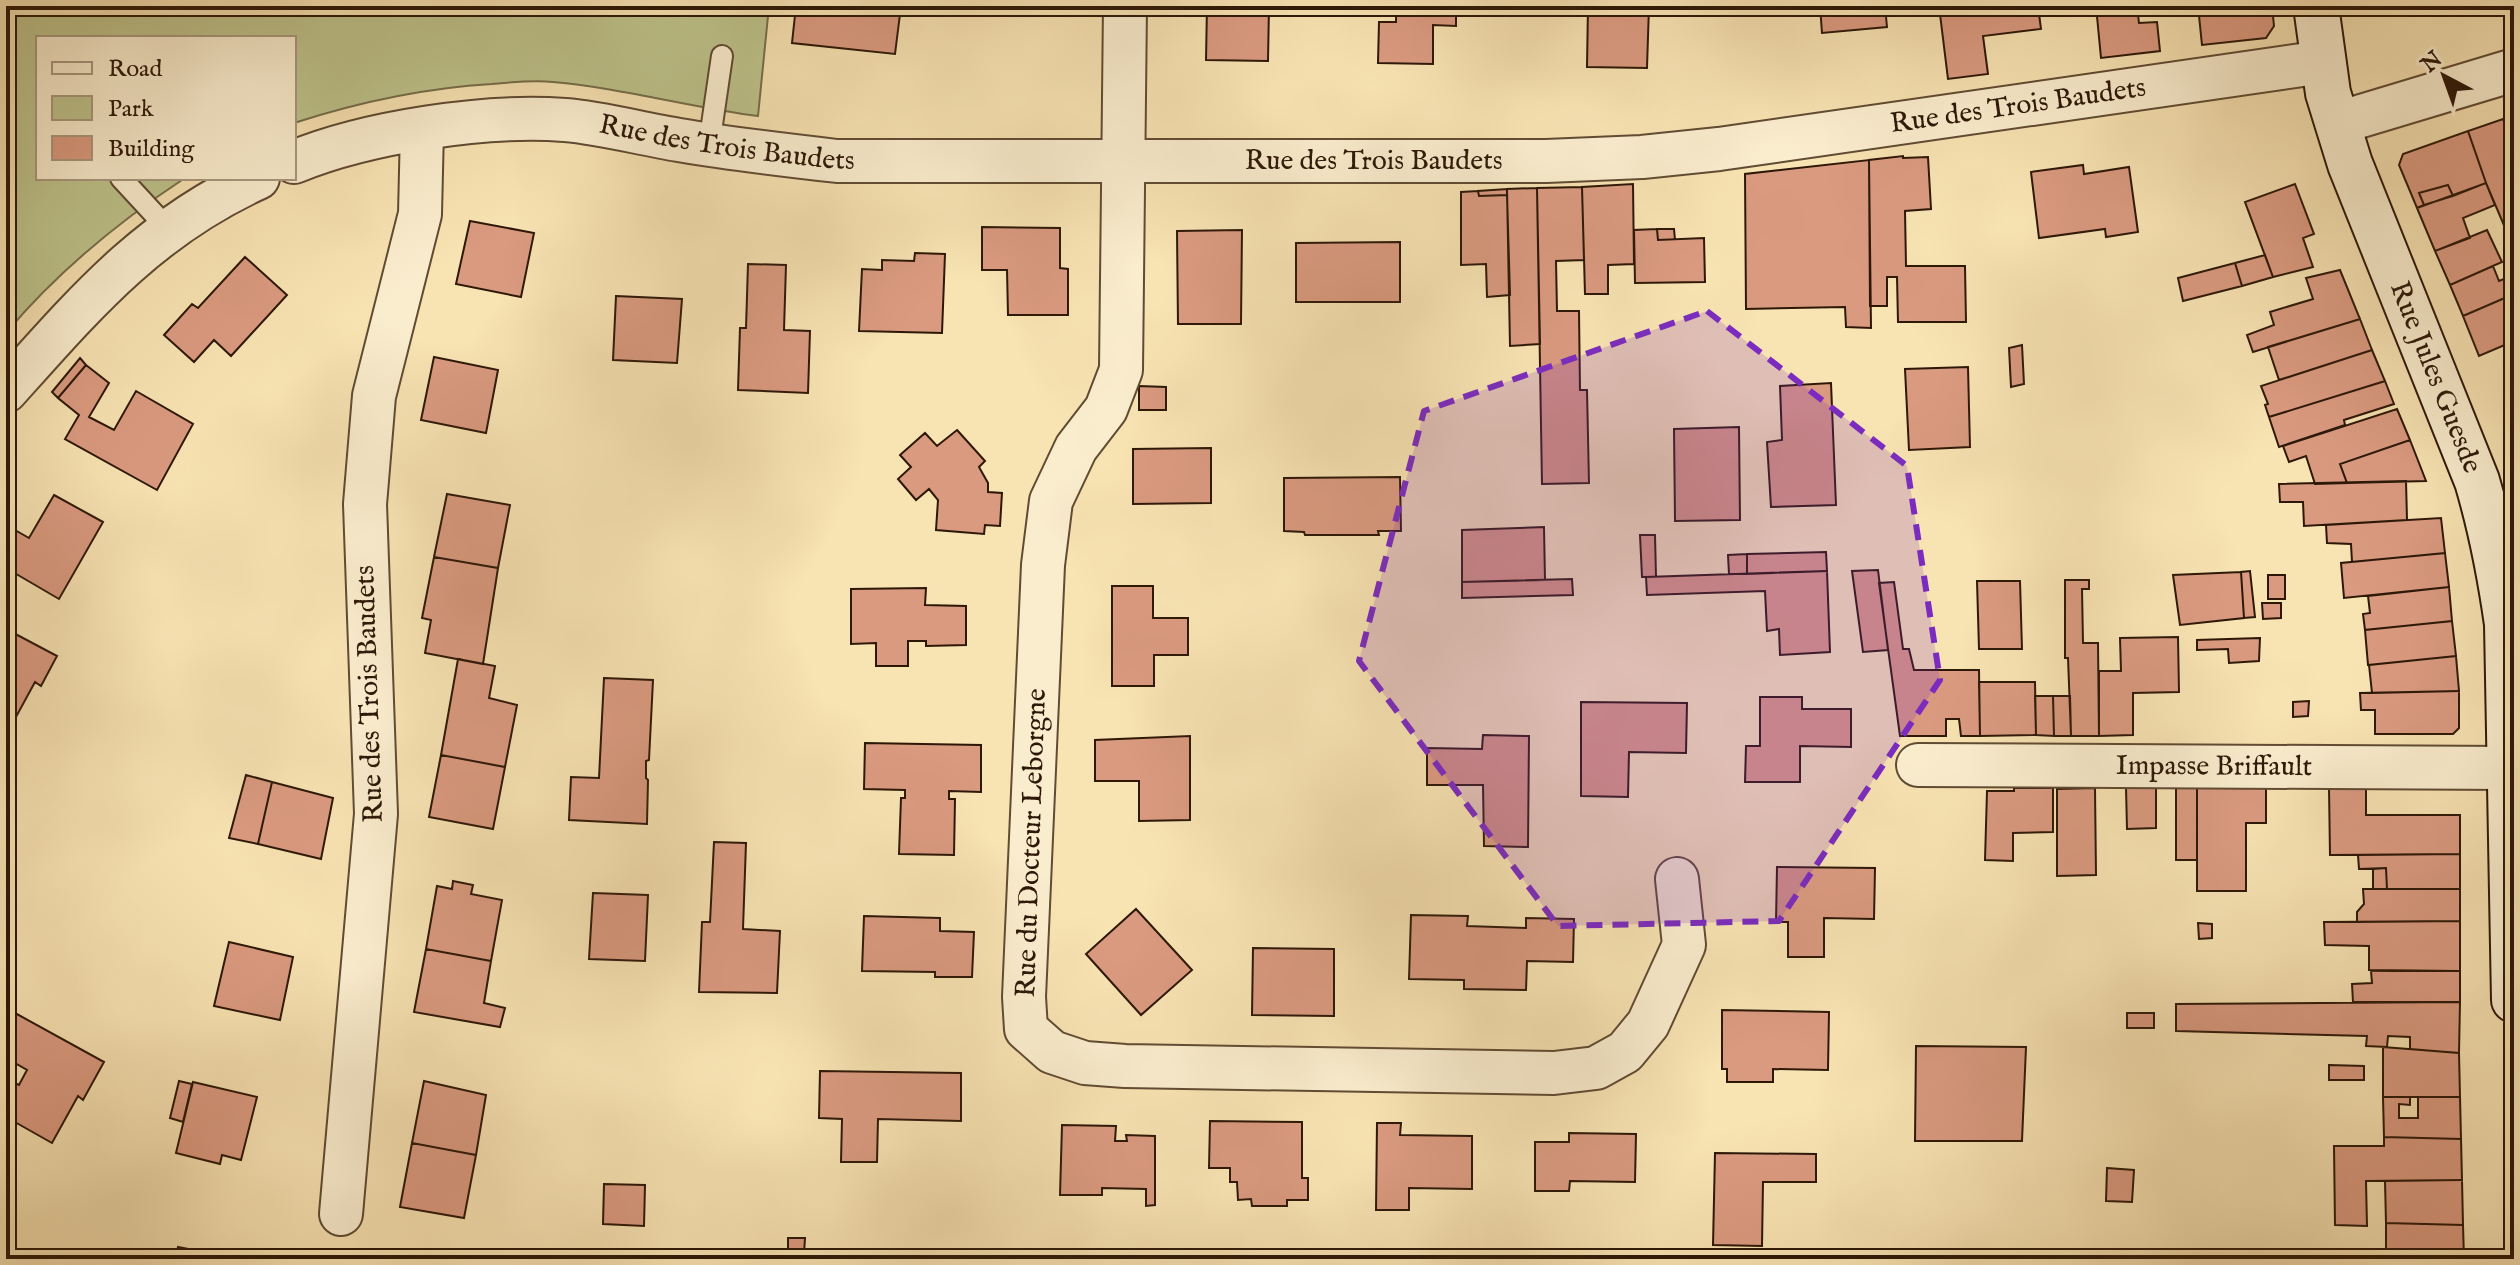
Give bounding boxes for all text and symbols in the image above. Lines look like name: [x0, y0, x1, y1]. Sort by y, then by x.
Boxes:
legend: [36, 36, 296, 180]
north arrow: [2404, 36, 2484, 116]
text: N: [2415, 46, 2449, 80]
text: Road: [108, 54, 162, 85]
street label: Rue des Trois Baudets: [1888, 70, 2148, 142]
text: Park: [108, 94, 154, 125]
street label: Rue des Trois Baudets: [596, 107, 855, 179]
text: Building: [108, 134, 195, 165]
street label: Rue des Trois Baudets: [1245, 144, 1503, 179]
street label: Rue Jules Guesde: [2381, 276, 2490, 478]
street label: Rue des Trois Baudets: [348, 565, 392, 823]
street label: Rue du Docteur Leborgne: [1009, 688, 1055, 998]
street label: Impasse Briffault: [2116, 749, 2313, 785]

